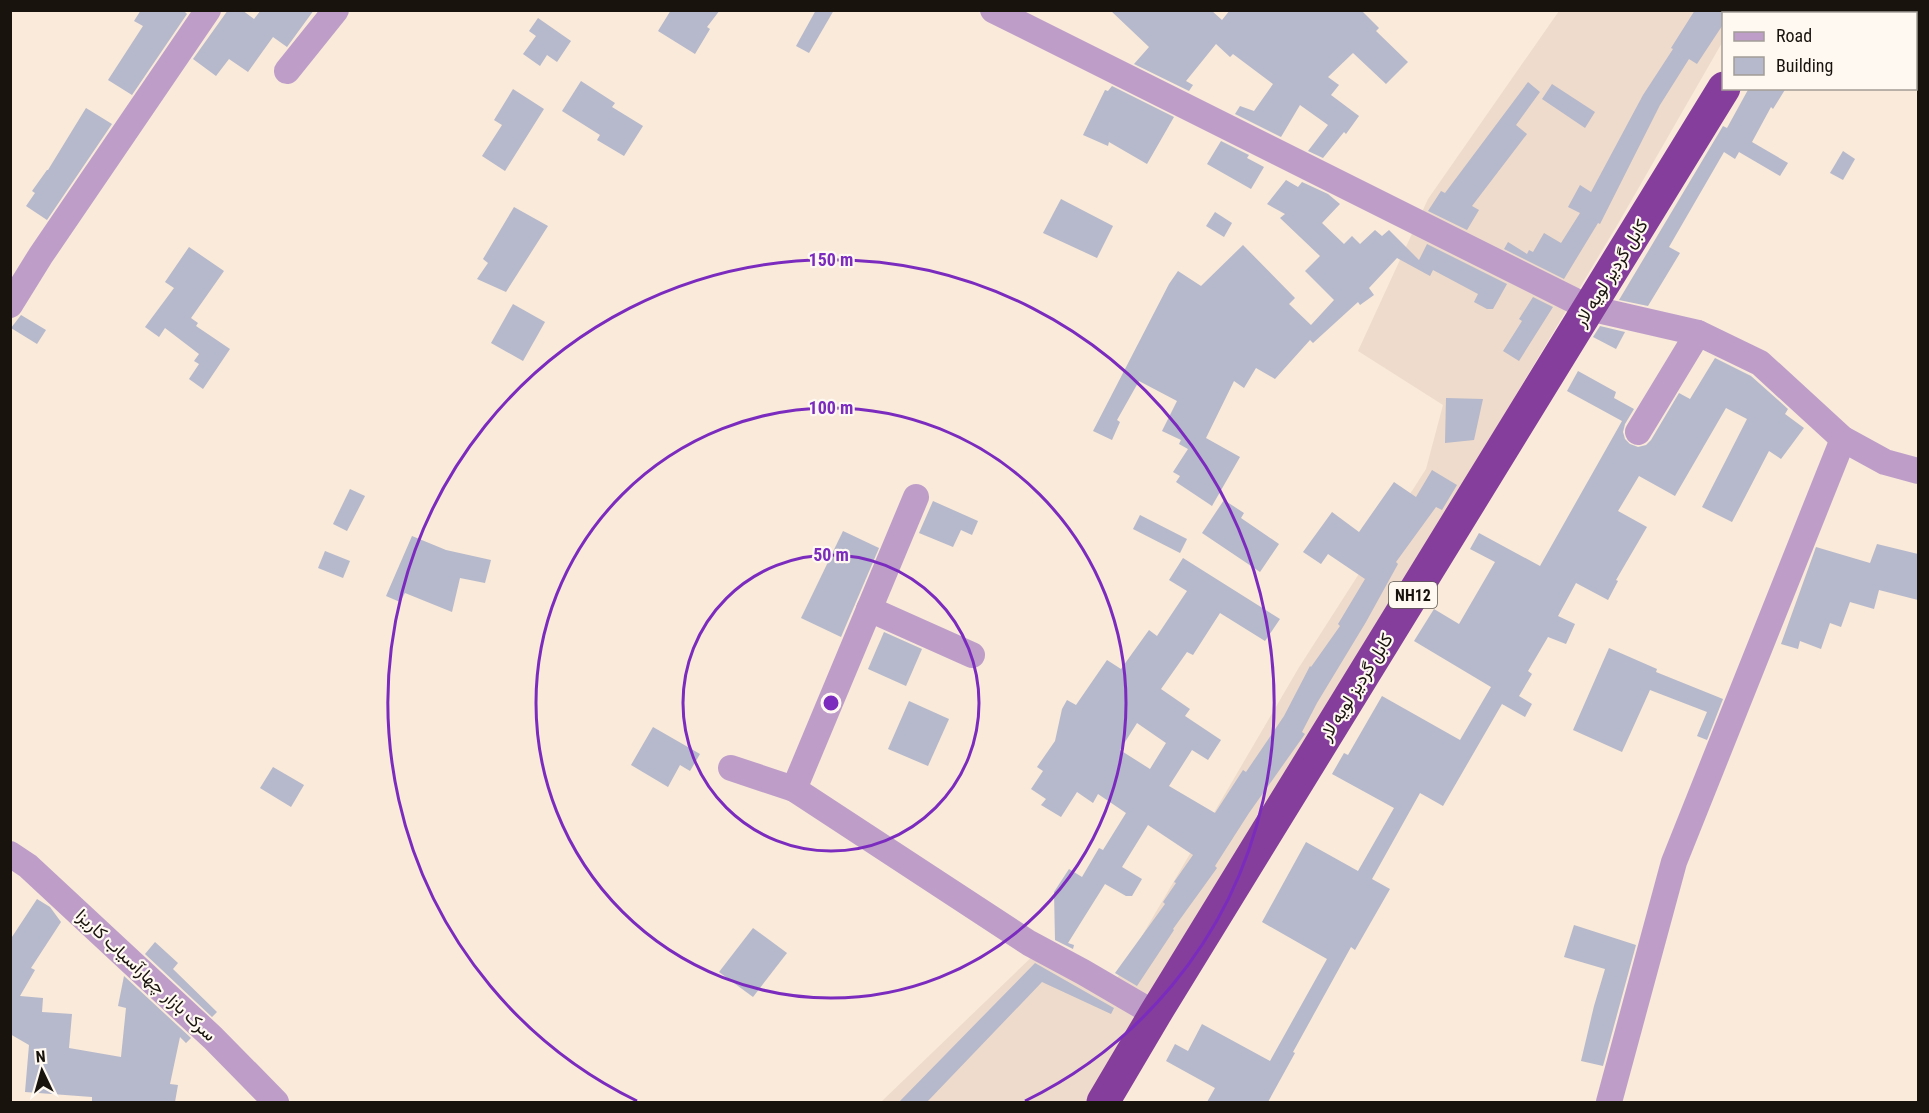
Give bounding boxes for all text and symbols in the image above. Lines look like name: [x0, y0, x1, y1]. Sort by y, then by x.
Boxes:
legend: [1722, 12, 1917, 90]
text: Road: [1776, 25, 1812, 46]
text: Building: [1776, 55, 1833, 76]
street label: کابل گردیز لویه لار: [1569, 215, 1653, 332]
text: 150 m: [809, 249, 853, 270]
text: 100 m: [809, 397, 853, 418]
text: 50 m: [813, 544, 849, 565]
road number: NH12: [1389, 582, 1437, 608]
street label: کابل گردیز لویه لار: [1314, 629, 1398, 746]
centre of rings: [821, 693, 841, 713]
street label: سرک بازار چهارآسیاب کاریزا: [71, 904, 221, 1046]
north arrow: [12, 1041, 72, 1101]
text: N: [35, 1047, 46, 1066]

